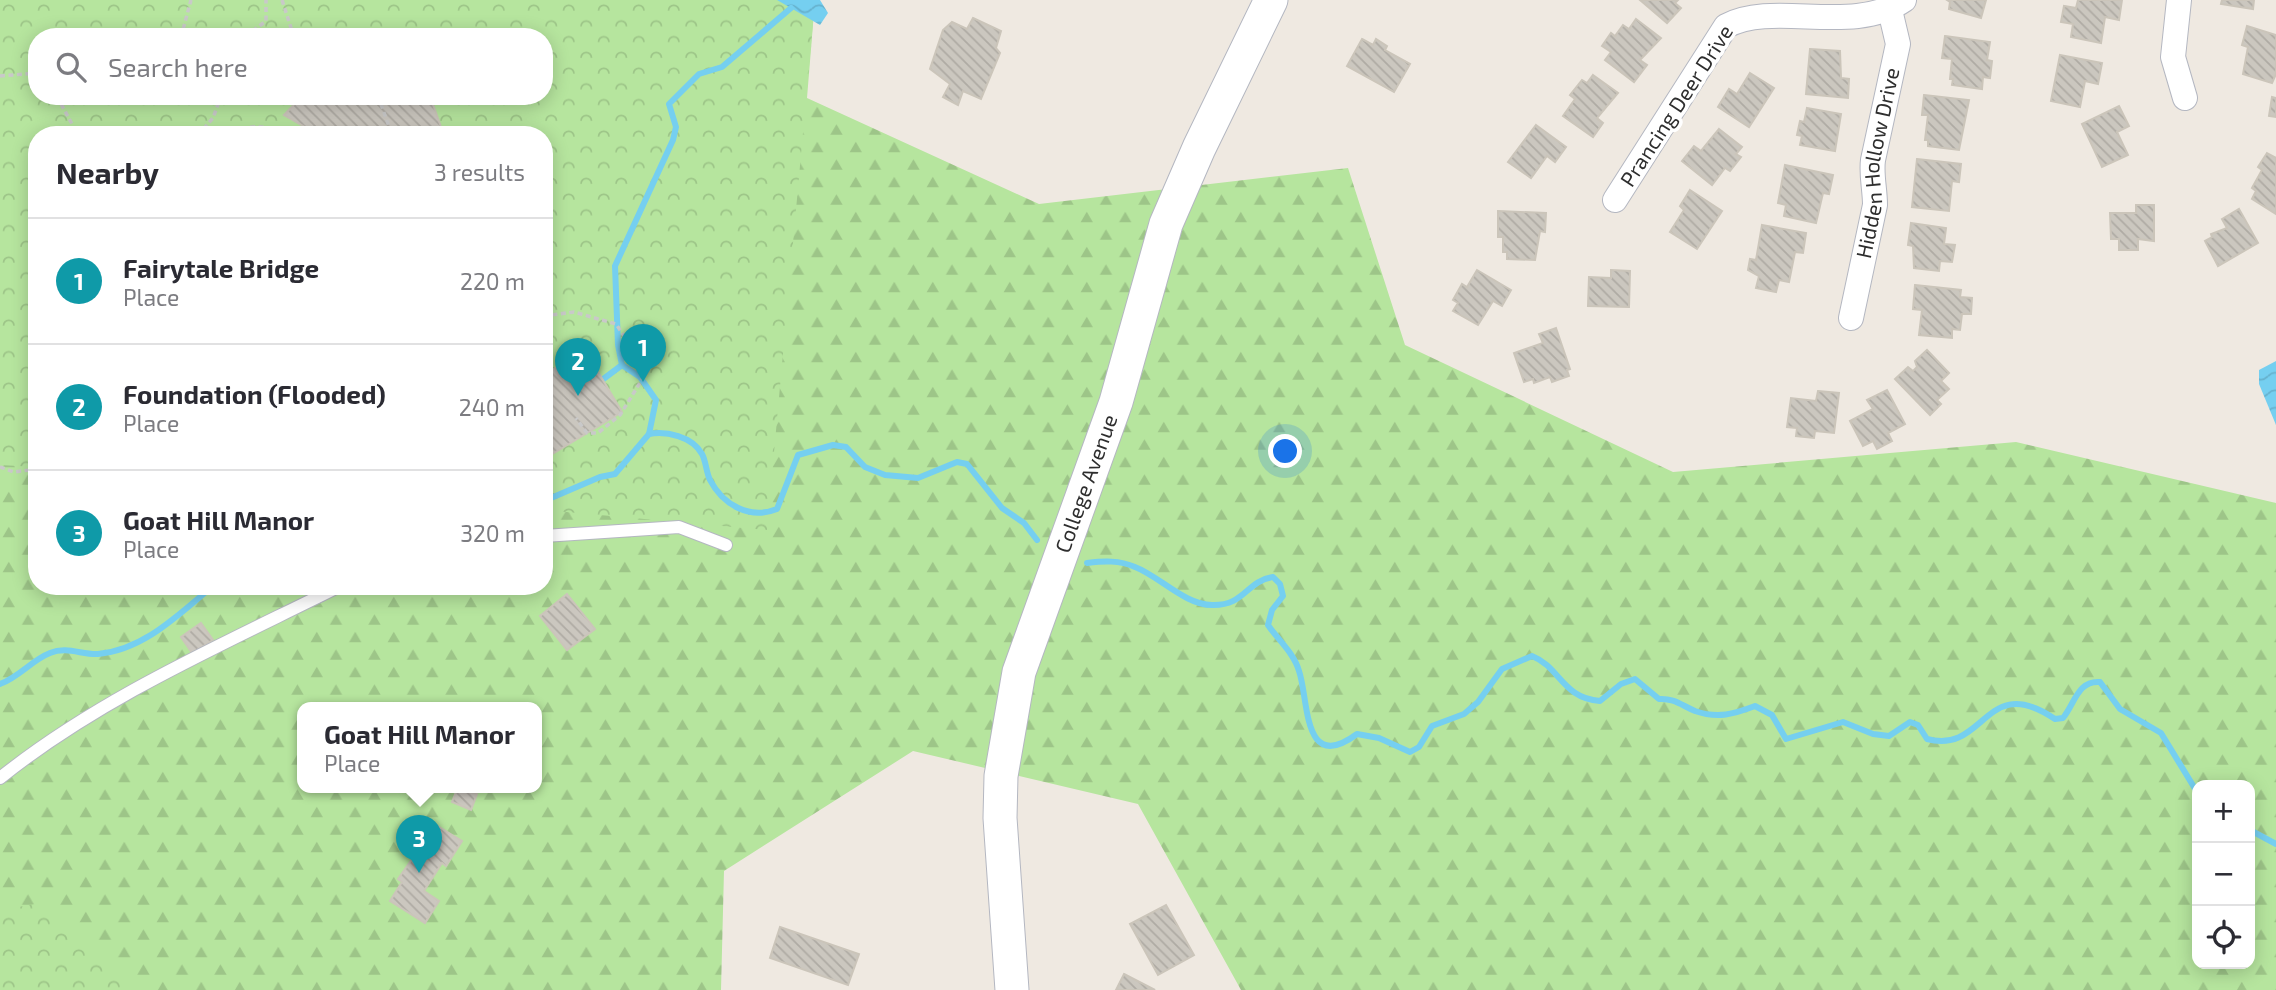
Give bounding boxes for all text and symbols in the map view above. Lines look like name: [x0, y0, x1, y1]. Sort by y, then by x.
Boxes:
street label: Prancing Deer Drive: [1614, 20, 1737, 191]
search box: [28, 28, 553, 105]
icon: search: [52, 48, 90, 86]
text: Search here: [108, 51, 248, 82]
street label: Hidden Hollow Drive: [1850, 65, 1904, 260]
text: Nearby: [56, 154, 159, 190]
text: 3 results: [434, 158, 525, 186]
text: Fairytale Bridge: [123, 252, 319, 283]
text: 1: [74, 267, 84, 295]
text: 220 m: [460, 267, 525, 295]
text: Place: [123, 283, 179, 311]
pin: 1: [620, 324, 666, 382]
pin: 2: [555, 338, 601, 396]
text: Foundation (Flooded): [123, 378, 386, 409]
text: 2: [72, 393, 86, 421]
text: 240 m: [459, 393, 525, 421]
text: Place: [123, 409, 179, 437]
street label: College Avenue: [1049, 411, 1122, 556]
your location: [1268, 434, 1302, 468]
text: Goat Hill Manor: [123, 504, 314, 535]
text: 3: [72, 519, 86, 547]
text: 320 m: [460, 519, 525, 547]
text: Place: [123, 535, 179, 563]
popup: [297, 702, 542, 793]
text: Goat Hill Manor: [324, 718, 515, 749]
text: Place: [324, 749, 380, 777]
map controls: [2192, 780, 2255, 969]
button: +: [2192, 780, 2255, 843]
pin: 3: [396, 815, 442, 873]
button: −: [2192, 843, 2255, 906]
button: locate: [2192, 906, 2255, 969]

